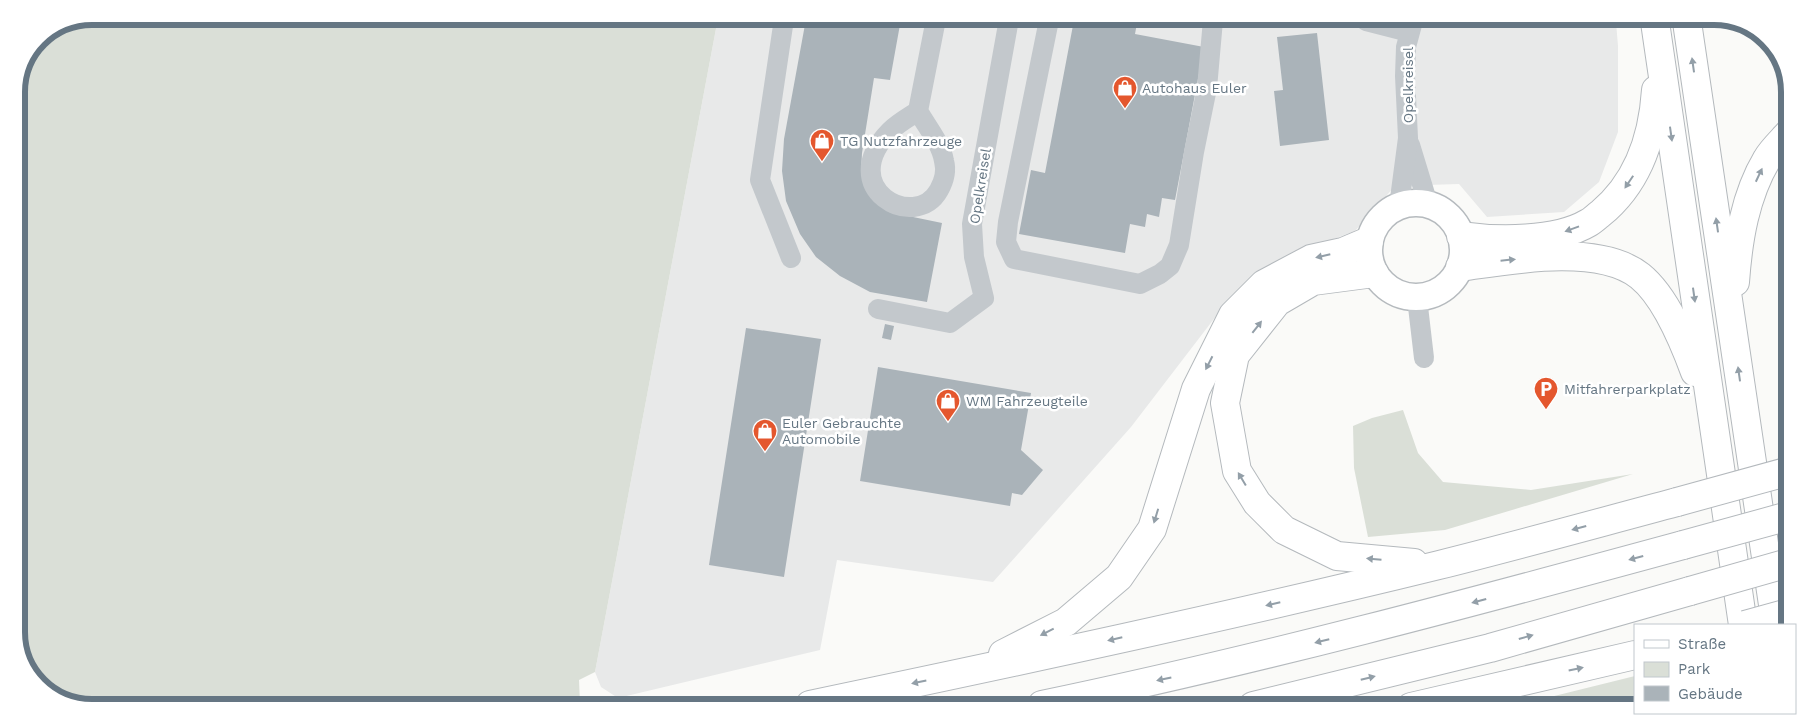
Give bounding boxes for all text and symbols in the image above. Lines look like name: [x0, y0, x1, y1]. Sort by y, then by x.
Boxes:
street label: Opelkreisel: [1400, 46, 1416, 123]
one-way arrow: [1689, 56, 1697, 72]
shop icon: Autohaus Euler: [1112, 75, 1138, 109]
place label: Autohaus Euler: [1142, 80, 1247, 96]
one-way arrow: [1667, 126, 1675, 142]
shop icon: TG Nutzfahrzeuge: [809, 128, 835, 162]
place label: TG Nutzfahrzeuge: [840, 133, 962, 149]
street label: Opelkreisel: [966, 146, 994, 225]
one-way arrow: [1755, 168, 1763, 182]
one-way arrow: [1624, 175, 1633, 188]
one-way arrow: [1713, 217, 1721, 233]
one-way arrow: [1564, 226, 1579, 233]
one-way arrow: [1315, 252, 1330, 260]
one-way arrow: [1501, 256, 1517, 264]
one-way arrow: [1690, 287, 1698, 303]
one-way arrow: [1251, 321, 1262, 334]
one-way arrow: [1205, 356, 1213, 370]
one-way arrow: [1735, 366, 1743, 382]
parking icon: Mitfahrerparkplatz: [1533, 376, 1559, 410]
place label: Mitfahrerparkplatz: [1564, 381, 1691, 397]
shop icon: WM Fahrzeugteile: [935, 388, 961, 422]
place label: WM Fahrzeugteile: [966, 393, 1088, 409]
place label: Euler Gebrauchte Automobile: [782, 415, 901, 447]
shop icon: Euler Gebrauchte Automobile: [752, 418, 778, 452]
one-way arrow: [1238, 473, 1247, 486]
one-way arrow: [1152, 509, 1160, 524]
one-way arrow: [1571, 524, 1586, 532]
one-way arrow: [1629, 554, 1644, 562]
one-way arrow: [1366, 555, 1382, 563]
one-way arrow: [1472, 597, 1487, 605]
one-way arrow: [1266, 600, 1281, 608]
legend: [1634, 624, 1796, 714]
one-way arrow: [1040, 628, 1054, 636]
one-way arrow: [1518, 633, 1533, 641]
one-way arrow: [1107, 635, 1122, 643]
text: Straße: [1678, 635, 1726, 653]
one-way arrow: [1314, 637, 1329, 645]
text: Park: [1678, 660, 1711, 678]
one-way arrow: [1568, 664, 1584, 672]
one-way arrow: [1361, 673, 1376, 681]
one-way arrow: [1156, 676, 1172, 684]
one-way arrow: [911, 678, 926, 686]
text: Gebäude: [1678, 685, 1743, 703]

